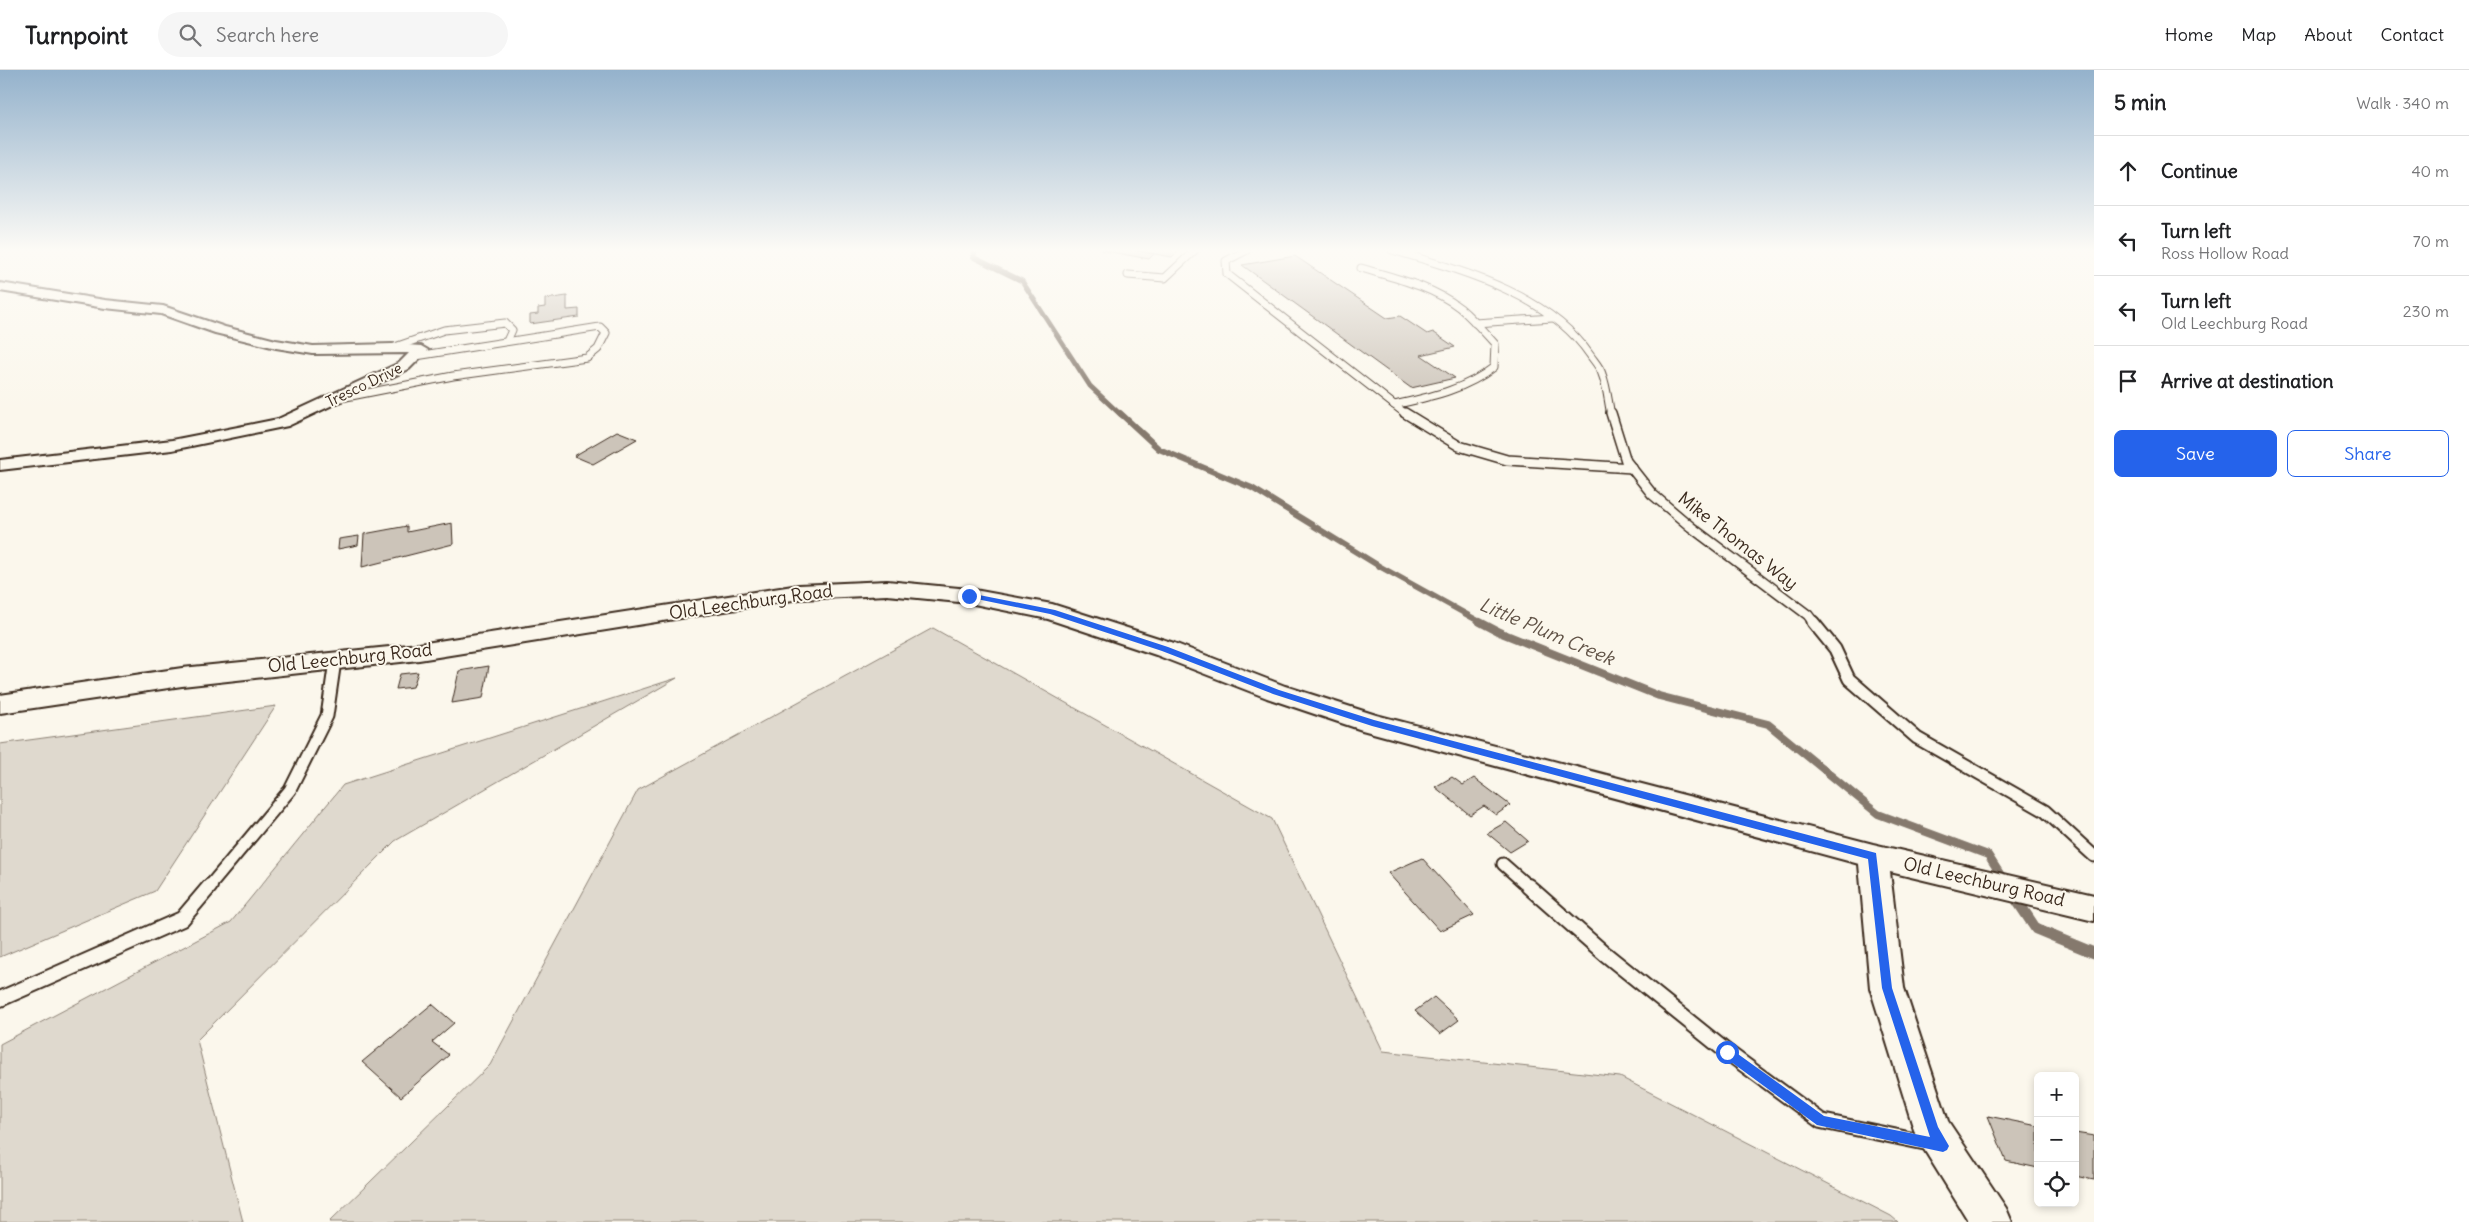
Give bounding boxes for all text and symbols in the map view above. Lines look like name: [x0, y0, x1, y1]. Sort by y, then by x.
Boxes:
search box: [158, 12, 508, 57]
text: Turnpoint: [25, 20, 128, 50]
icon: search: [176, 21, 204, 49]
text: Search here: [216, 23, 319, 47]
text: Home: [2165, 23, 2213, 46]
text: Map: [2241, 23, 2276, 46]
text: About: [2304, 23, 2352, 46]
text: Contact: [2380, 23, 2444, 46]
text: 5 min: [2114, 89, 2166, 116]
text: Walk · 340 m: [2356, 93, 2449, 113]
icon: ahead: [2114, 157, 2142, 185]
text: Continue: [2161, 159, 2238, 183]
text: 40 m: [2411, 161, 2449, 181]
text: Turn left: [2161, 219, 2231, 243]
icon: left: [2114, 227, 2142, 255]
text: 70 m: [2413, 231, 2449, 251]
text: Ross Hollow Road: [2161, 243, 2289, 263]
text: Turn left: [2161, 289, 2231, 313]
icon: left: [2114, 297, 2142, 325]
text: 230 m: [2403, 301, 2449, 321]
text: Old Leechburg Road: [2161, 313, 2308, 333]
street label: Tresco Drive: [323, 358, 405, 411]
icon: arrive: [2114, 367, 2142, 395]
text: Arrive at destination: [2161, 369, 2334, 393]
button: Save: [2114, 430, 2277, 477]
button: Share: [2287, 430, 2449, 477]
street label: Mike Thomas Way: [1674, 487, 1803, 595]
street label: Old Leechburg Road: [668, 579, 835, 624]
route end: [958, 585, 981, 608]
water label: Little Plum Creek: [1476, 592, 1619, 671]
street label: Old Leechburg Road: [267, 637, 434, 678]
street label: Old Leechburg Road: [1901, 852, 2068, 911]
route start: [1716, 1041, 1739, 1064]
map controls: [2034, 1072, 2079, 1207]
button: +: [2034, 1072, 2079, 1117]
button: −: [2034, 1117, 2079, 1162]
button: locate: [2034, 1162, 2079, 1207]

